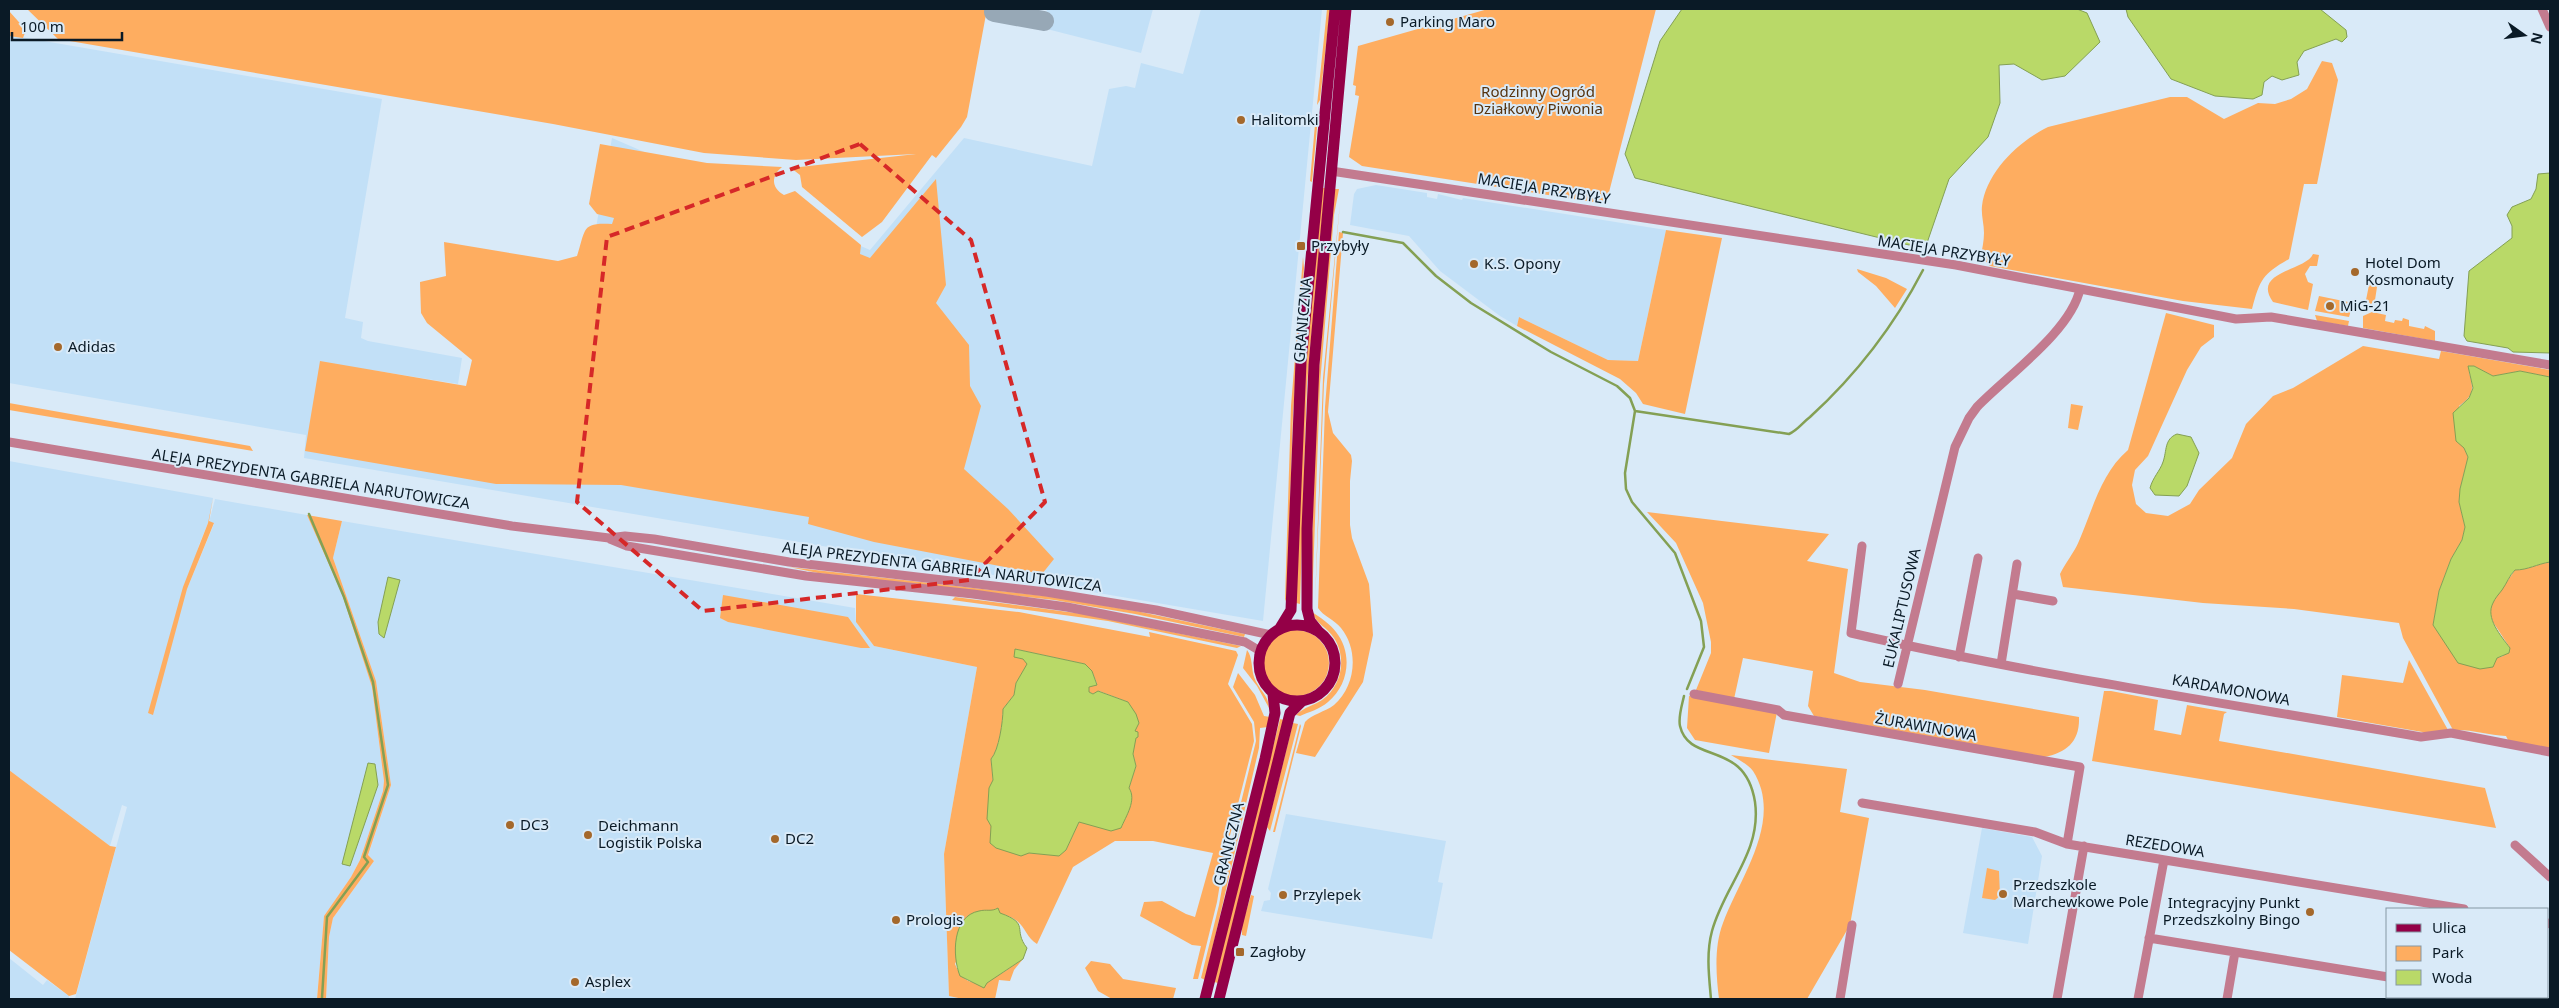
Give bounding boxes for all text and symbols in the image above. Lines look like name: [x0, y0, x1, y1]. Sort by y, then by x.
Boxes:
scale bar: [12, 10, 122, 42]
north arrow: [2499, 10, 2549, 60]
place label: Parking Maro: [1400, 11, 1495, 31]
text: 100 m: [20, 16, 64, 36]
marker: Parking Maro: [1384, 16, 1396, 28]
text: N: [2527, 30, 2548, 46]
park label: Rodzinny Ogród Działkowy Piwonia: [1473, 81, 1603, 118]
place label: Halitomki: [1251, 109, 1319, 129]
marker: Halitomki: [1235, 114, 1247, 126]
street label: MACIEJA PRZYBYŁY: [1476, 168, 1612, 208]
street label: MACIEJA PRZYBYŁY: [1876, 230, 2012, 270]
place label: Przybyły: [1311, 235, 1369, 255]
marker: Przybyły: [1295, 240, 1307, 252]
place label: Hotel Dom Kosmonauty: [2365, 252, 2454, 289]
place label: K.S. Opony: [1484, 253, 1561, 273]
marker: K.S. Opony: [1468, 258, 1480, 270]
marker: Hotel Dom Kosmonauty: [2349, 266, 2361, 278]
street label: GRANICZNA: [1288, 276, 1316, 363]
place label: MiG-21: [2340, 295, 2390, 315]
marker: MiG-21: [2324, 300, 2336, 312]
place label: Adidas: [68, 336, 116, 356]
marker: Adidas: [52, 341, 64, 353]
street label: ALEJA PREZYDENTA GABRIELA NARUTOWICZA: [151, 443, 472, 513]
street label: ALEJA PREZYDENTA GABRIELA NARUTOWICZA: [781, 536, 1103, 596]
street label: EUKALIPTUSOWA: [1878, 546, 1925, 670]
street label: KARDAMONOWA: [2171, 669, 2292, 709]
street label: ŻURAWINOWA: [1874, 707, 1979, 745]
street label: GRANICZNA: [1208, 800, 1248, 888]
place label: DC3: [520, 814, 549, 834]
place label: Deichmann Logistik Polska: [598, 815, 702, 852]
marker: DC3: [504, 819, 516, 831]
place label: DC2: [785, 828, 814, 848]
marker: Deichmann Logistik Polska: [582, 829, 594, 841]
street label: REZEDOWA: [2124, 829, 2207, 861]
marker: DC2: [769, 833, 781, 845]
place label: Przedszkole Marchewkowe Pole: [2013, 874, 2149, 911]
place label: Przylepek: [1293, 884, 1361, 904]
marker: Przedszkole Marchewkowe Pole: [1997, 888, 2009, 900]
marker: Przylepek: [1277, 889, 1289, 901]
place label: Integracyjny Punkt Przedszkolny Bingo: [2163, 892, 2301, 929]
marker: Integracyjny Punkt Przedszkolny Bingo: [2304, 906, 2316, 918]
legend: [2386, 908, 2549, 998]
place label: Prologis: [906, 909, 963, 929]
marker: Prologis: [890, 914, 902, 926]
text: Ulica: [2432, 917, 2466, 937]
place label: Zagłoby: [1250, 941, 1306, 961]
text: Park: [2432, 942, 2464, 962]
marker: Zagłoby: [1234, 946, 1246, 958]
text: Woda: [2432, 967, 2472, 987]
place label: Asplex: [585, 971, 631, 991]
marker: Asplex: [569, 976, 581, 988]

